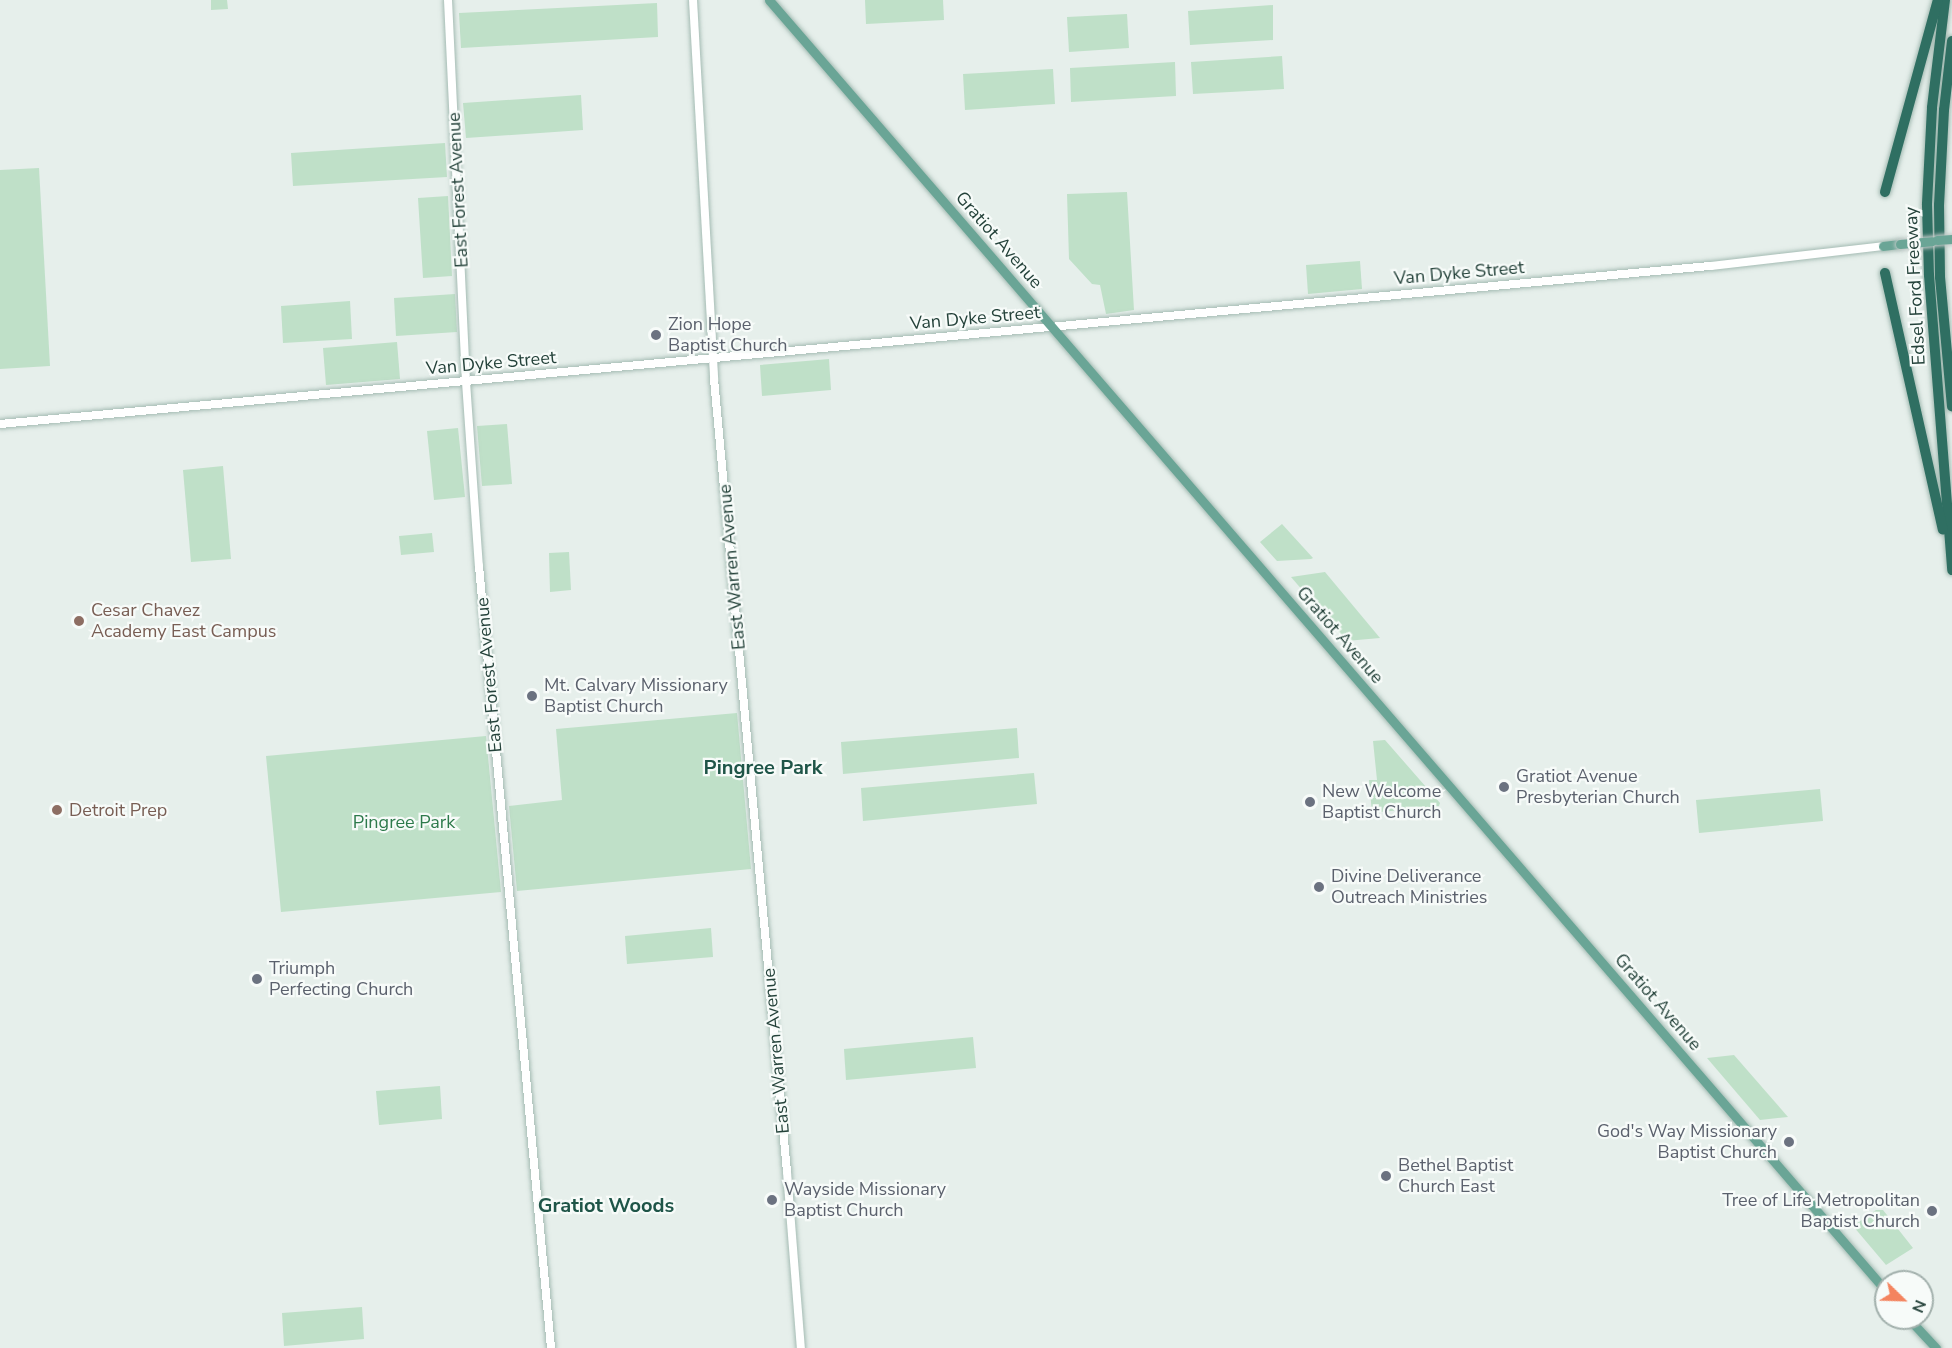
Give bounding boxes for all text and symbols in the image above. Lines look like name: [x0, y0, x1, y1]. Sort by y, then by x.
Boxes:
street label: East Forest Avenue: [443, 112, 473, 268]
street label: Gratiot Avenue: [951, 187, 1047, 293]
street label: Edsel Ford Freeway: [1900, 206, 1930, 366]
street label: Van Dyke Street: [1393, 257, 1525, 289]
street label: Van Dyke Street: [909, 302, 1041, 334]
place label: Zion Hope Baptist Church: [668, 314, 787, 356]
marker: Zion Hope Baptist Church: [649, 328, 663, 342]
street label: Van Dyke Street: [425, 347, 557, 379]
street label: East Warren Avenue: [714, 483, 750, 651]
street label: Gratiot Avenue: [1292, 582, 1388, 688]
street label: East Forest Avenue: [471, 597, 507, 753]
place label: Cesar Chavez Academy East Campus: [91, 600, 277, 642]
marker: Cesar Chavez Academy East Campus: [72, 614, 86, 628]
place label: Mt. Calvary Missionary Baptist Church: [544, 675, 728, 718]
marker: Mt. Calvary Missionary Baptist Church: [525, 689, 539, 703]
district label: Pingree Park: [704, 755, 822, 779]
place label: Gratiot Avenue Presbyterian Church: [1516, 766, 1680, 808]
marker: Gratiot Avenue Presbyterian Church: [1497, 780, 1511, 794]
place label: New Welcome Baptist Church: [1322, 781, 1441, 824]
marker: New Welcome Baptist Church: [1303, 795, 1317, 809]
place label: Detroit Prep: [69, 799, 167, 821]
marker: Detroit Prep: [50, 803, 64, 817]
park label: Pingree Park: [353, 811, 455, 833]
place label: Divine Deliverance Outreach Ministries: [1331, 866, 1488, 908]
marker: Divine Deliverance Outreach Ministries: [1312, 880, 1326, 894]
street label: Gratiot Avenue: [1610, 949, 1706, 1055]
place label: Triumph Perfecting Church: [269, 958, 413, 1000]
street label: East Warren Avenue: [758, 967, 794, 1135]
marker: Triumph Perfecting Church: [250, 972, 264, 986]
place label: God's Way Missionary Baptist Church: [1597, 1121, 1777, 1164]
marker: God's Way Missionary Baptist Church: [1782, 1135, 1796, 1149]
place label: Bethel Baptist Church East: [1398, 1155, 1513, 1198]
marker: Bethel Baptist Church East: [1379, 1169, 1393, 1183]
place label: Wayside Missionary Baptist Church: [784, 1179, 946, 1222]
place label: Tree of Life Metropolitan Baptist Church: [1722, 1190, 1920, 1232]
district label: Gratiot Woods: [538, 1193, 674, 1217]
marker: Wayside Missionary Baptist Church: [765, 1193, 779, 1207]
marker: Tree of Life Metropolitan Baptist Church: [1925, 1204, 1939, 1218]
north arrow: [1874, 1270, 1934, 1330]
text: N: [1906, 1296, 1931, 1316]

